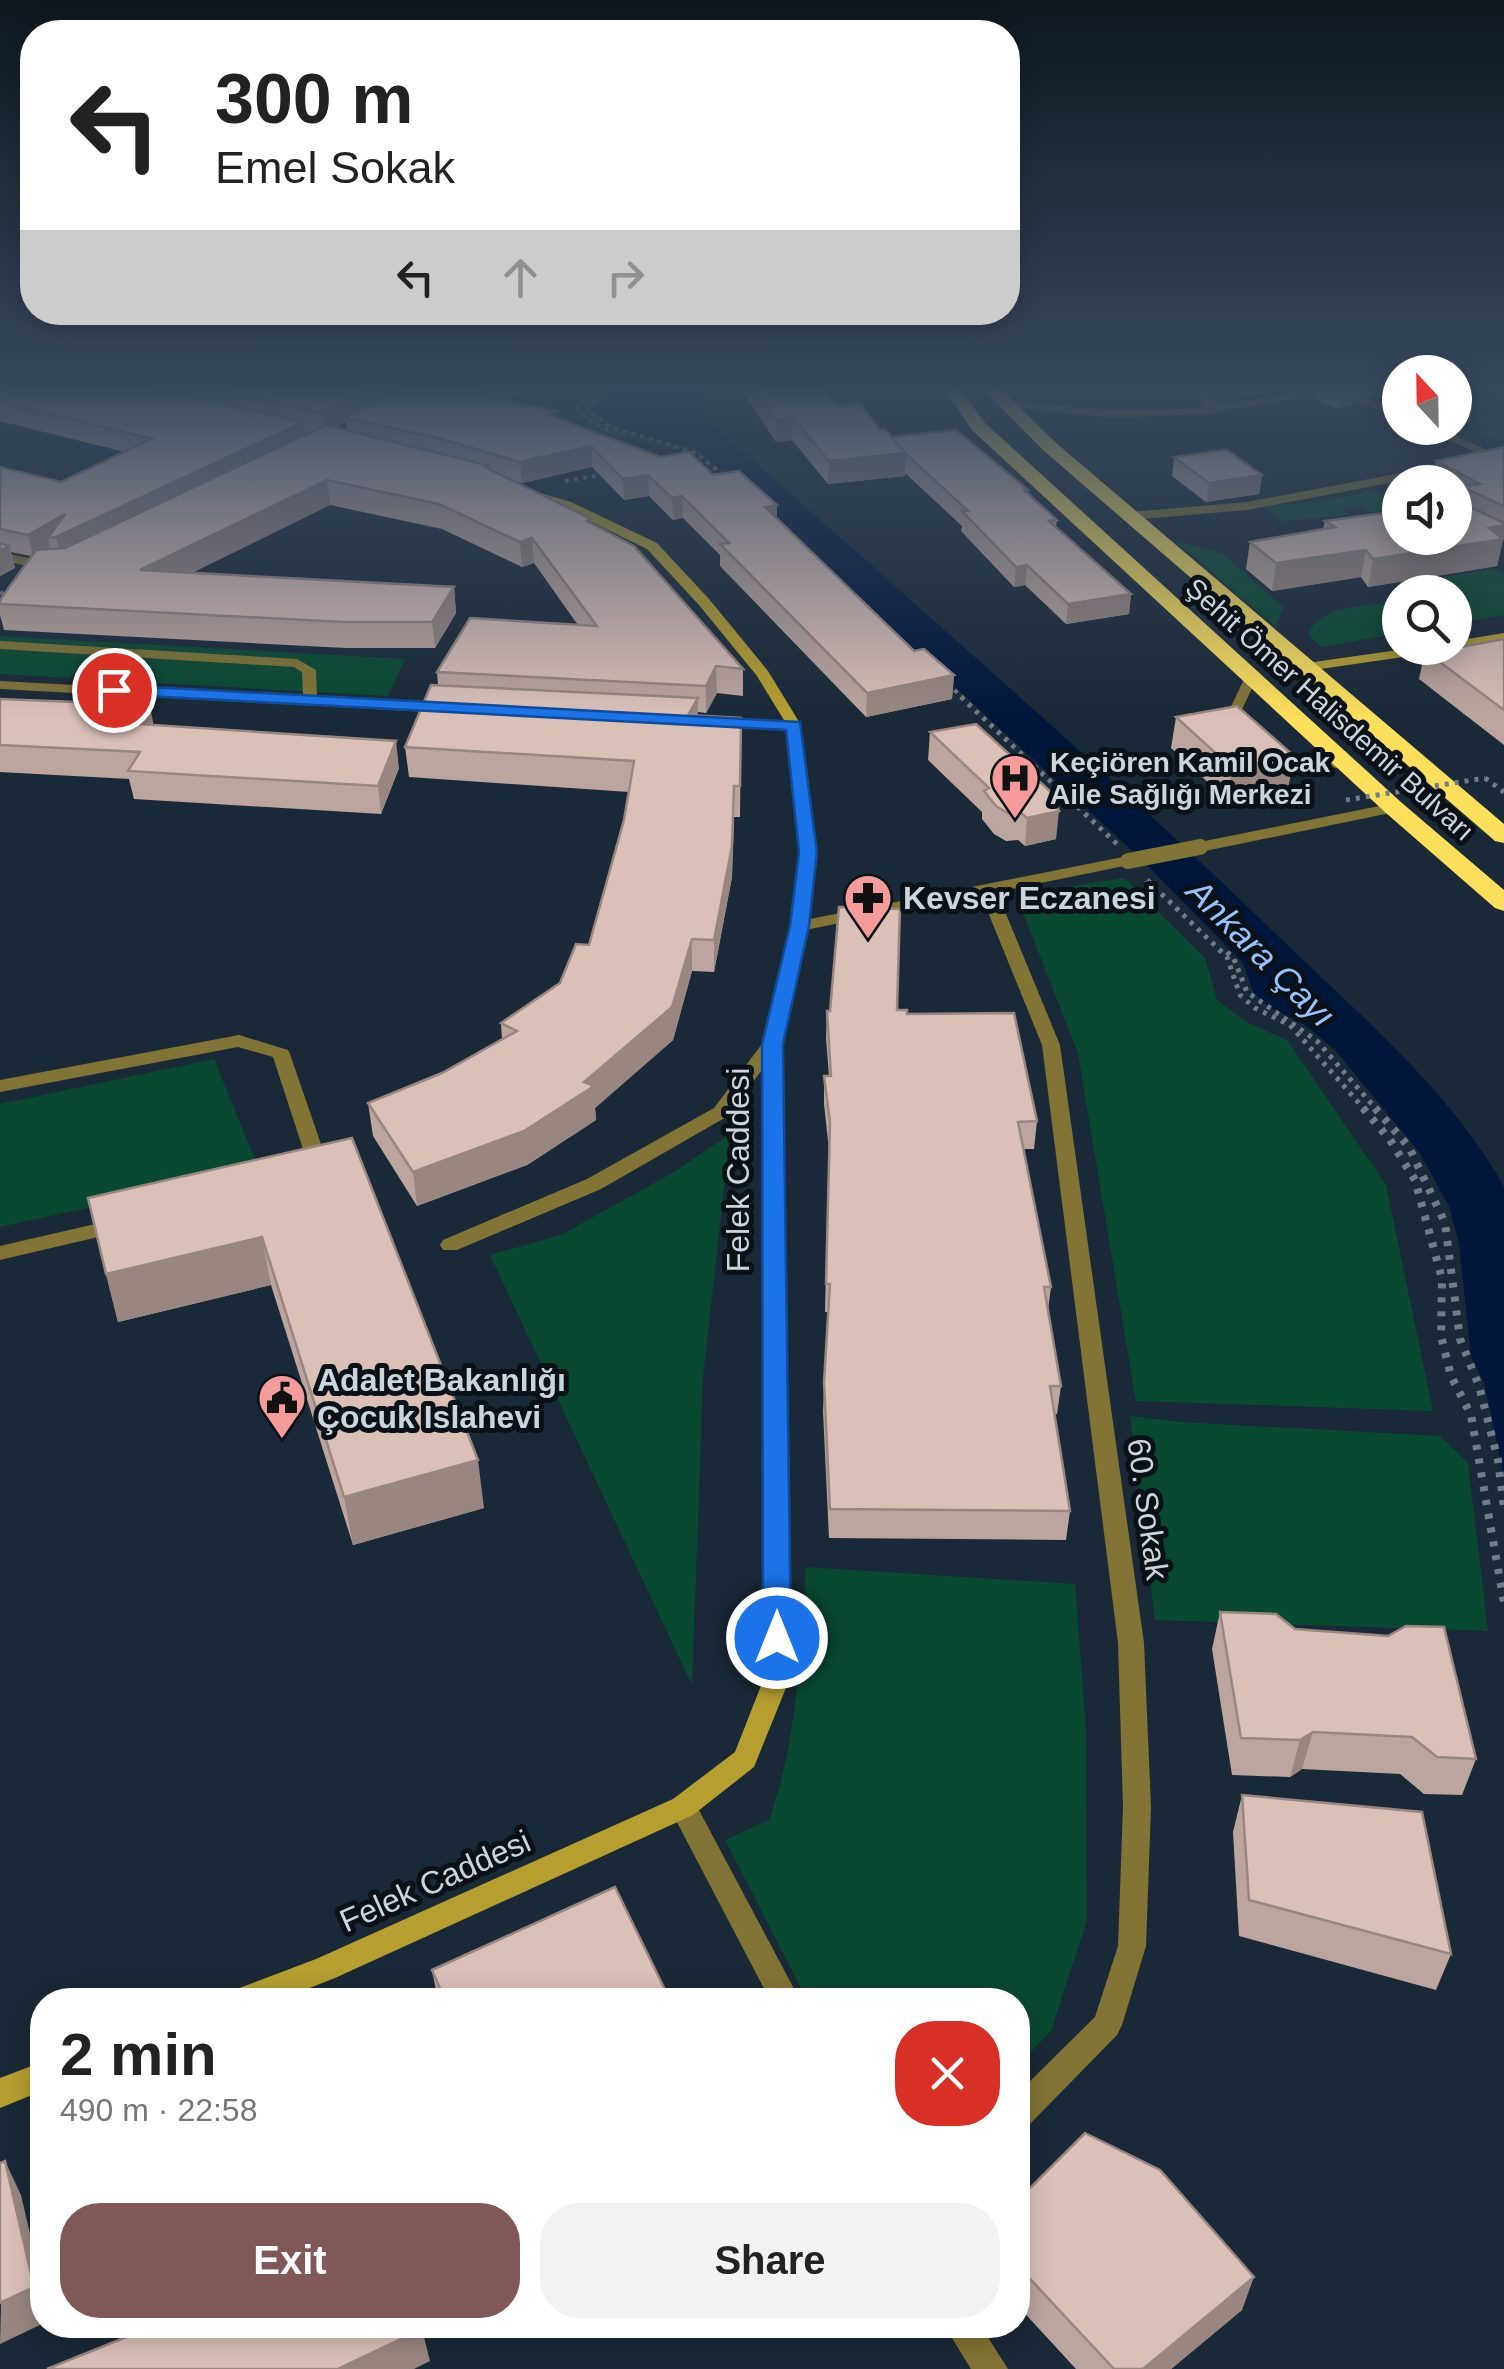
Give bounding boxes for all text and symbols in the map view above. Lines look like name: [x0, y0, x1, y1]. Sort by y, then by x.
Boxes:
icon: left: [50, 60, 180, 190]
text: 300 m: [215, 60, 413, 138]
text: Emel Sokak: [215, 142, 455, 193]
icon: left: [388, 250, 443, 305]
icon: ahead: [493, 250, 548, 305]
icon: right: [598, 250, 653, 305]
north arrow: [1382, 355, 1472, 445]
map controls: [1382, 355, 1472, 665]
button: sound: [1382, 465, 1472, 555]
street label: Şehit Ömer Halisdemir Bulvarı: [1179, 572, 1480, 847]
button: search: [1382, 575, 1472, 665]
pin: [72, 648, 157, 733]
icon: arrive: [87, 663, 142, 718]
place label: Keçiören Kamil Ocak Aile Sağlığı Merkezi: [1050, 747, 1331, 810]
hospital icon: Keçiören Kamil Ocak Aile Sağlığı Merkezi: [989, 752, 1041, 820]
water label: Ankara Çayı: [1178, 869, 1343, 1035]
pharmacy icon: Kevser Eczanesi: [842, 872, 894, 940]
place label: Kevser Eczanesi: [903, 880, 1156, 916]
street label: Felek Caddesi: [720, 1068, 756, 1272]
place label: Adalet Bakanlığı Çocuk Islahevi: [317, 1362, 566, 1435]
public building icon: Adalet Bakanlığı Çocuk Islahevi: [256, 1372, 308, 1440]
street label: 60. Sokak: [1120, 1436, 1176, 1583]
position arrow: [725, 1586, 829, 1690]
street label: Felek Caddesi: [334, 1823, 536, 1939]
text: 2 min: [60, 2021, 217, 2088]
button: close: [895, 2021, 1000, 2126]
text: 490 m · 22:58: [60, 2092, 257, 2128]
button: Exit: [60, 2203, 520, 2318]
button: Share: [540, 2203, 1000, 2318]

